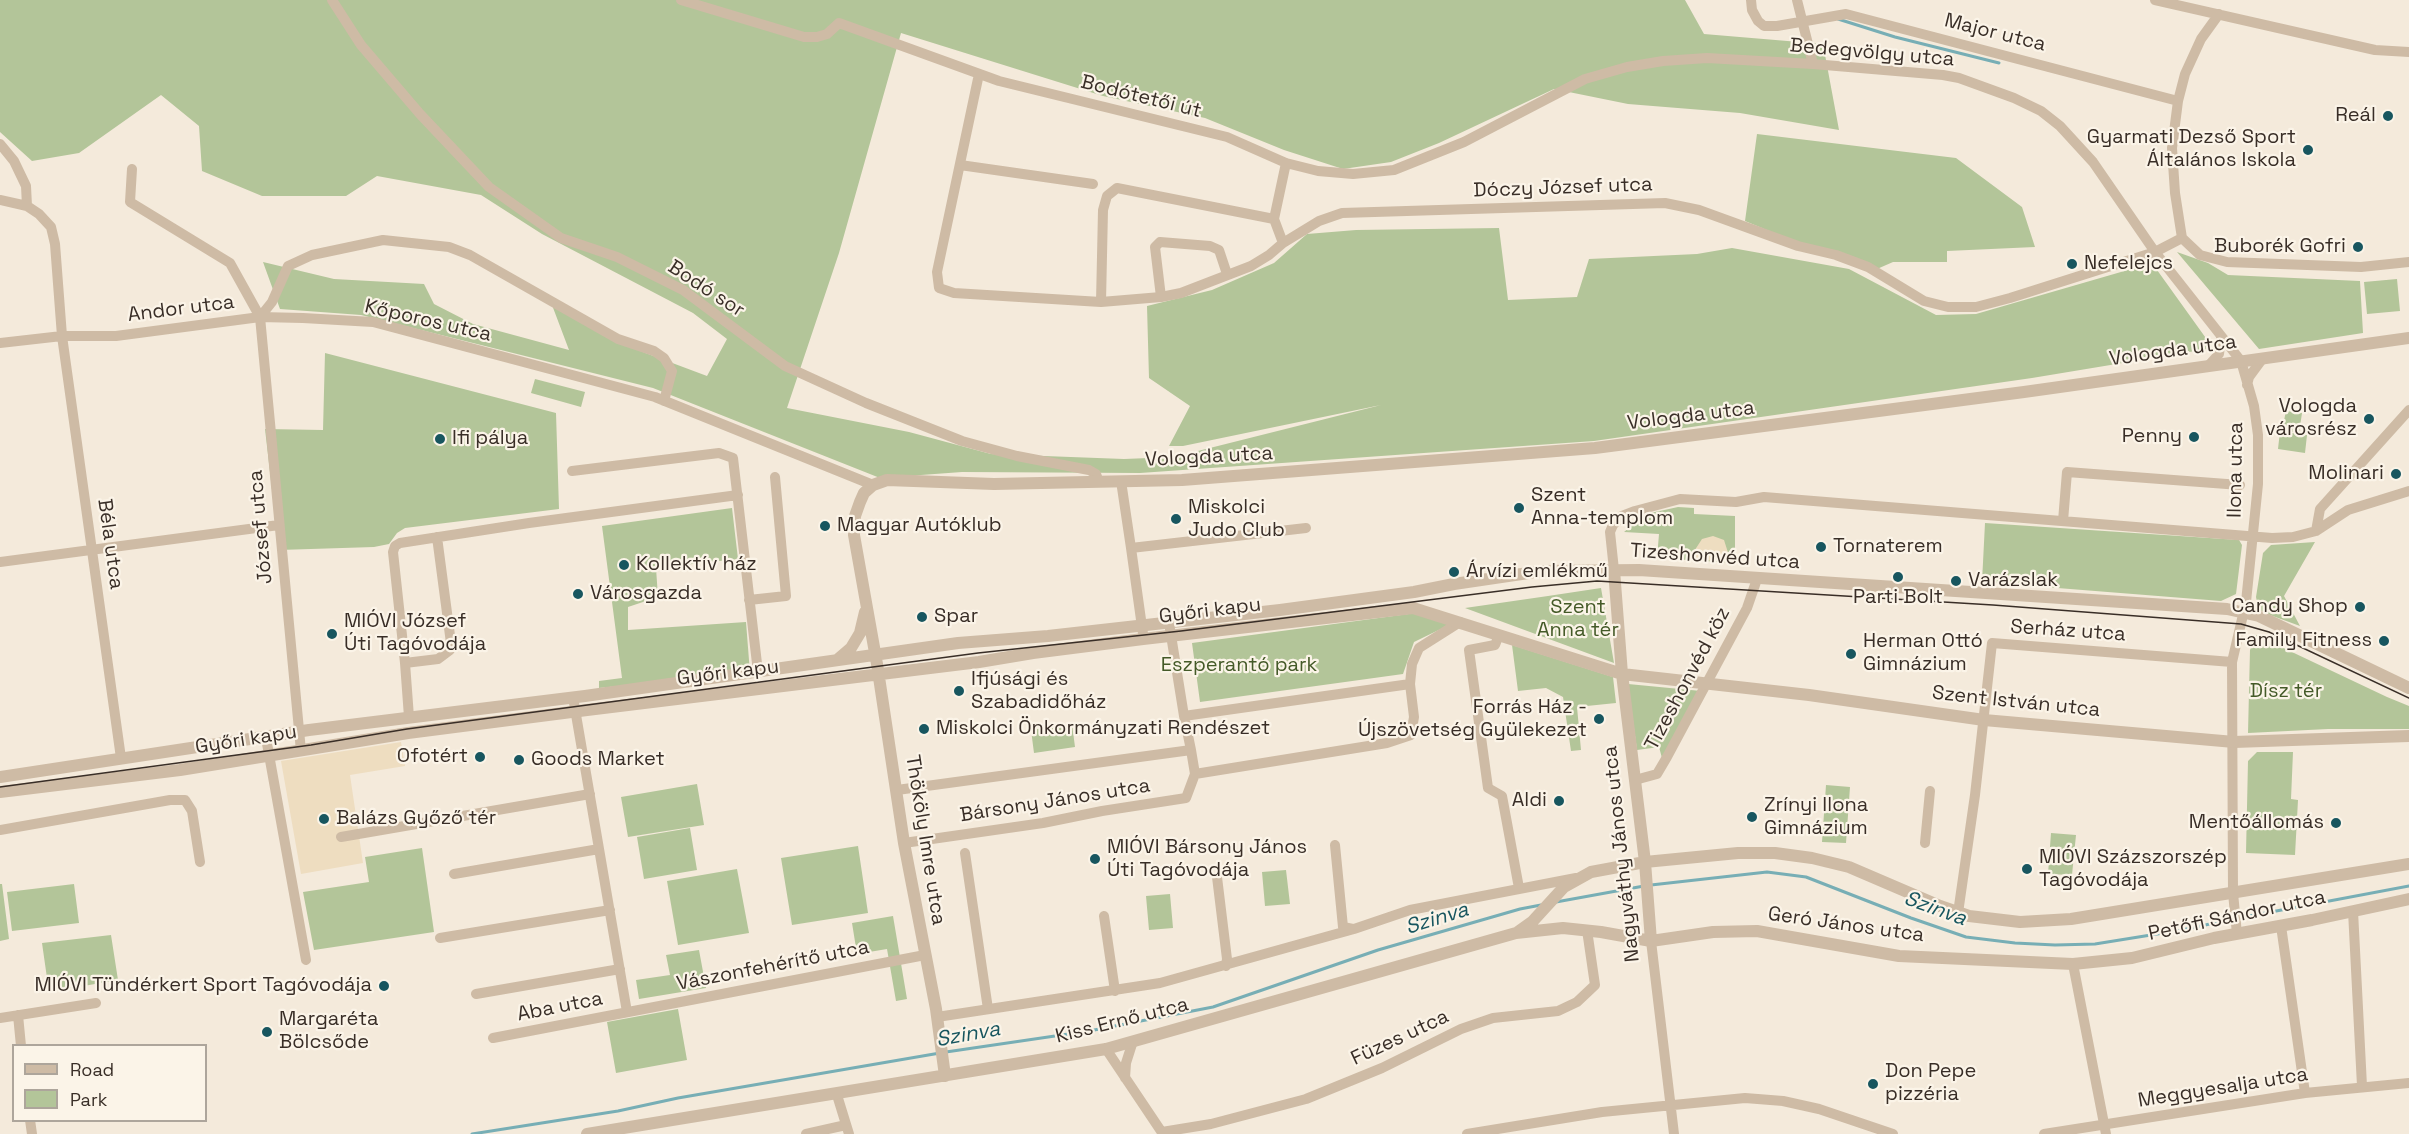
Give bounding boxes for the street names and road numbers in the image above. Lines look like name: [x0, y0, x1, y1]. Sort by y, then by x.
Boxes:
street label: Major utca: [1942, 9, 2048, 57]
street label: Bedegvölgy utca: [1789, 34, 1955, 72]
street label: Bodótetői út: [1078, 70, 1204, 124]
street label: Dóczy József utca: [1473, 173, 1653, 203]
street label: Bodó sor: [663, 255, 749, 323]
street label: Andor utca: [126, 291, 236, 327]
street label: Kőporos utca: [362, 295, 494, 347]
street label: Vologda utca: [2108, 330, 2238, 372]
street label: Vologda utca: [1626, 396, 1756, 436]
street label: Ilona utca: [2223, 422, 2249, 518]
street label: Vologda utca: [1144, 442, 1274, 472]
street label: József utca: [244, 469, 278, 585]
street label: Béla utca: [92, 497, 128, 591]
street label: Tizeshonvéd utca: [1629, 539, 1801, 575]
street label: Győri kapu: [1158, 593, 1262, 629]
street label: Tizeshonvéd köz: [1640, 603, 1736, 755]
street label: Serház utca: [2010, 615, 2126, 647]
street label: Győri kapu: [676, 655, 780, 691]
street label: Szent István utca: [1931, 681, 2101, 723]
street label: Győri kapu: [193, 720, 299, 760]
street label: Nagyváthy János utca: [1599, 745, 1645, 963]
street label: Thököly Imre utca: [900, 753, 950, 927]
street label: Bársony János utca: [958, 774, 1152, 828]
street label: Petőfi Sándor utca: [2146, 885, 2328, 947]
street label: Geró János utca: [1766, 902, 1926, 948]
street label: Vászonfehérítő utca: [675, 936, 871, 996]
street label: Aba utca: [515, 987, 605, 1027]
street label: Kiss Ernő utca: [1053, 993, 1191, 1049]
street label: Füzes utca: [1347, 1005, 1453, 1071]
street label: Meggyesalja utca: [2136, 1063, 2310, 1113]

